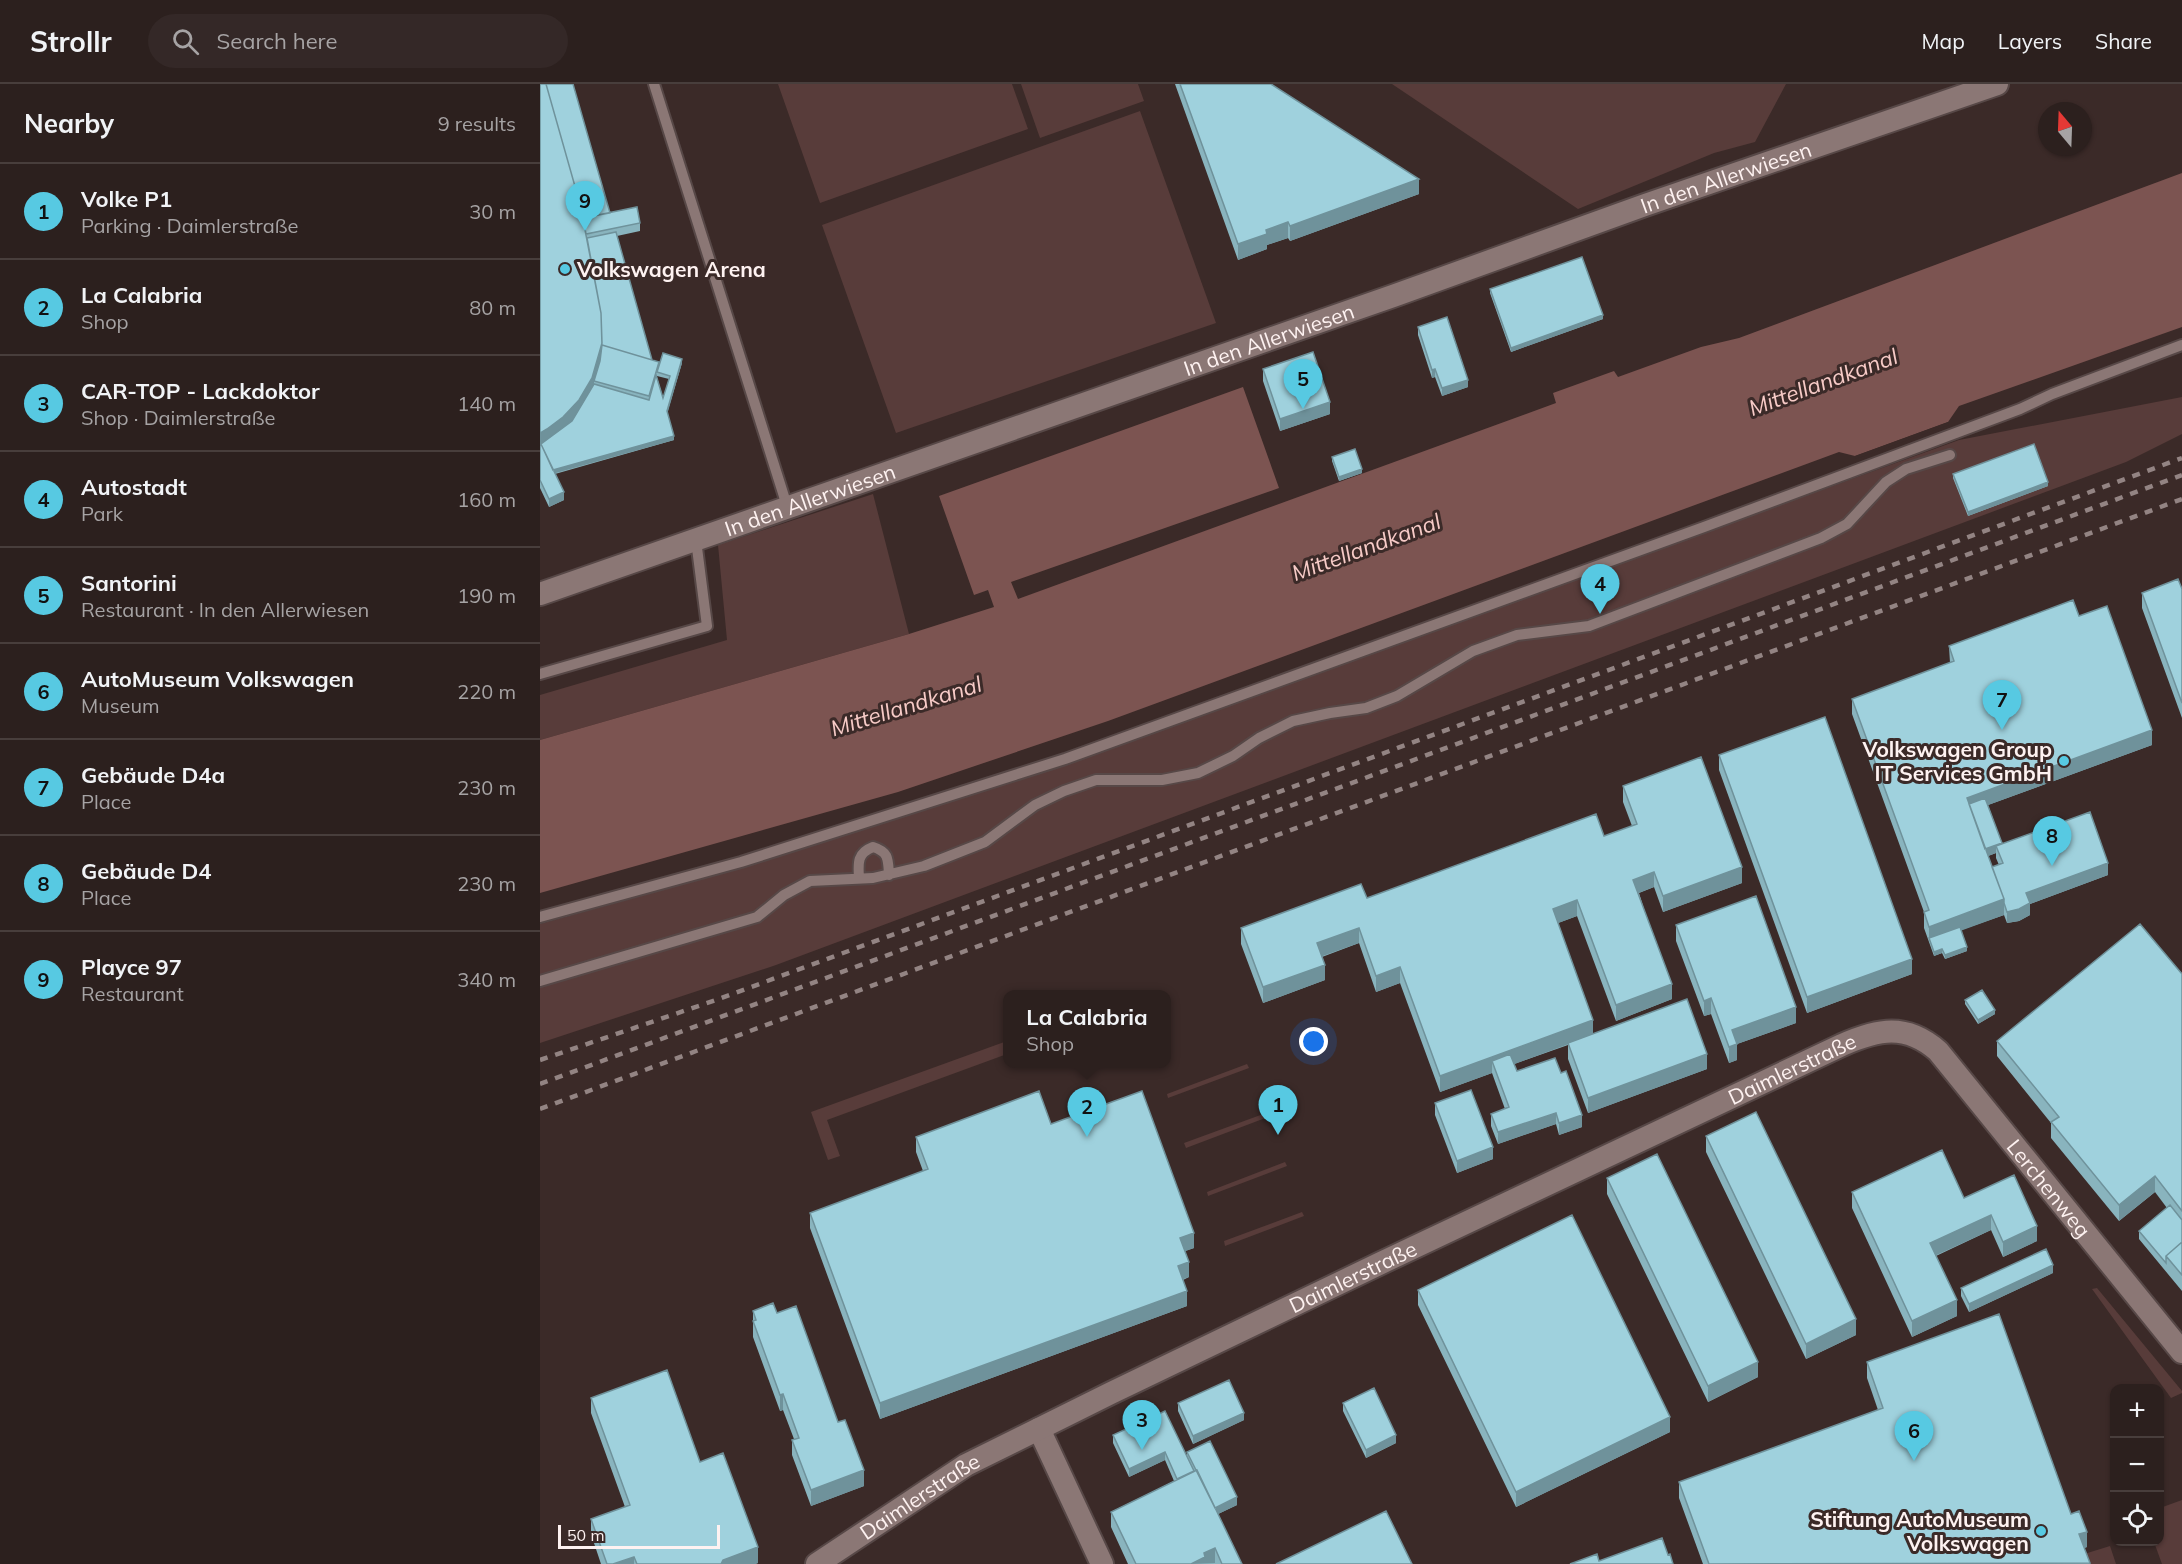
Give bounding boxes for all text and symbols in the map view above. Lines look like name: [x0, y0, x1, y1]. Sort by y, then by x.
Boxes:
search box: [148, 14, 568, 68]
text: Strollr: [30, 24, 112, 59]
icon: search: [169, 25, 202, 58]
text: Search here: [217, 27, 337, 55]
text: Map: [1922, 28, 1965, 54]
text: Layers: [1998, 28, 2062, 54]
text: Share: [2095, 28, 2152, 54]
north arrow: [2038, 102, 2092, 156]
text: Nearby: [24, 107, 114, 140]
text: 9 results: [438, 111, 516, 136]
street label: In den Allerwiesen: [1637, 136, 1815, 219]
pin: 9: [566, 182, 604, 231]
text: Volke P1: [81, 185, 172, 213]
text: 1: [38, 199, 50, 224]
text: 30 m: [469, 199, 516, 224]
text: Parking · Daimlerstraße: [81, 213, 298, 238]
place label: Volkswagen Arena: [576, 256, 766, 282]
marker: Volkswagen Arena: [558, 262, 572, 276]
text: La Calabria: [81, 281, 202, 309]
text: 2: [38, 295, 50, 320]
text: 80 m: [469, 295, 516, 320]
street label: In den Allerwiesen: [1180, 298, 1358, 381]
text: Shop: [81, 309, 129, 334]
water label: Mittellandkanal: [1745, 342, 1902, 422]
pin: 5: [1284, 360, 1323, 409]
text: CAR-TOP - Lackdoktor: [81, 377, 320, 405]
text: 3: [38, 391, 50, 416]
text: 140 m: [457, 391, 516, 416]
text: Shop · Daimlerstraße: [81, 405, 275, 430]
street label: In den Allerwiesen: [721, 458, 899, 541]
text: Autostadt: [81, 473, 187, 501]
text: 4: [38, 487, 50, 512]
text: 160 m: [457, 487, 516, 512]
text: Park: [81, 501, 123, 526]
water label: Mittellandkanal: [1288, 507, 1445, 587]
pin: 4: [1580, 564, 1620, 614]
text: Santorini: [81, 569, 177, 597]
text: 5: [38, 583, 50, 608]
text: 190 m: [457, 583, 516, 608]
text: Restaurant · In den Allerwiesen: [81, 597, 369, 622]
text: AutoMuseum Volkswagen: [81, 665, 354, 693]
water label: Mittellandkanal: [827, 669, 986, 742]
text: 6: [38, 679, 50, 704]
text: 220 m: [457, 679, 516, 704]
pin: 7: [1982, 680, 2022, 730]
text: Museum: [81, 693, 160, 718]
place label: Volkswagen Group IT Services GmbH: [1862, 736, 2052, 786]
marker: Volkswagen Group IT Services GmbH: [2057, 754, 2071, 768]
text: Gebäude D4a: [81, 761, 225, 789]
text: 7: [38, 775, 50, 800]
text: 230 m: [457, 775, 516, 800]
text: Place: [81, 789, 131, 814]
pin: 8: [2032, 816, 2072, 866]
text: Gebäude D4: [81, 857, 211, 885]
text: 8: [38, 871, 50, 896]
text: 230 m: [457, 871, 516, 896]
text: Place: [81, 885, 131, 910]
text: Playce 97: [81, 953, 182, 981]
text: 9: [38, 967, 50, 992]
text: 340 m: [457, 967, 516, 992]
text: Restaurant: [81, 981, 184, 1006]
popup: [1003, 990, 1171, 1068]
text: La Calabria: [1026, 1003, 1148, 1031]
your location: [1299, 1027, 1328, 1056]
street label: Daimlerstraße: [1724, 1028, 1860, 1110]
text: Shop: [1026, 1031, 1074, 1056]
pin: 1: [1258, 1086, 1298, 1135]
pin: 2: [1068, 1088, 1106, 1137]
street label: Lerchenweg: [2002, 1134, 2097, 1242]
street label: Daimlerstraße: [1285, 1235, 1421, 1318]
map controls: [2110, 1384, 2164, 1546]
button: +: [2110, 1384, 2164, 1438]
pin: 3: [1122, 1400, 1162, 1450]
pin: 6: [1894, 1412, 1934, 1461]
button: −: [2110, 1438, 2164, 1492]
street label: Daimlerstraße: [855, 1447, 984, 1545]
button: locate: [2110, 1492, 2164, 1546]
place label: Stiftung AutoMuseum Volkswagen: [1810, 1506, 2029, 1556]
scale bar: [558, 1522, 720, 1550]
marker: Stiftung AutoMuseum Volkswagen: [2034, 1524, 2048, 1538]
text: 50 m: [567, 1525, 604, 1545]

